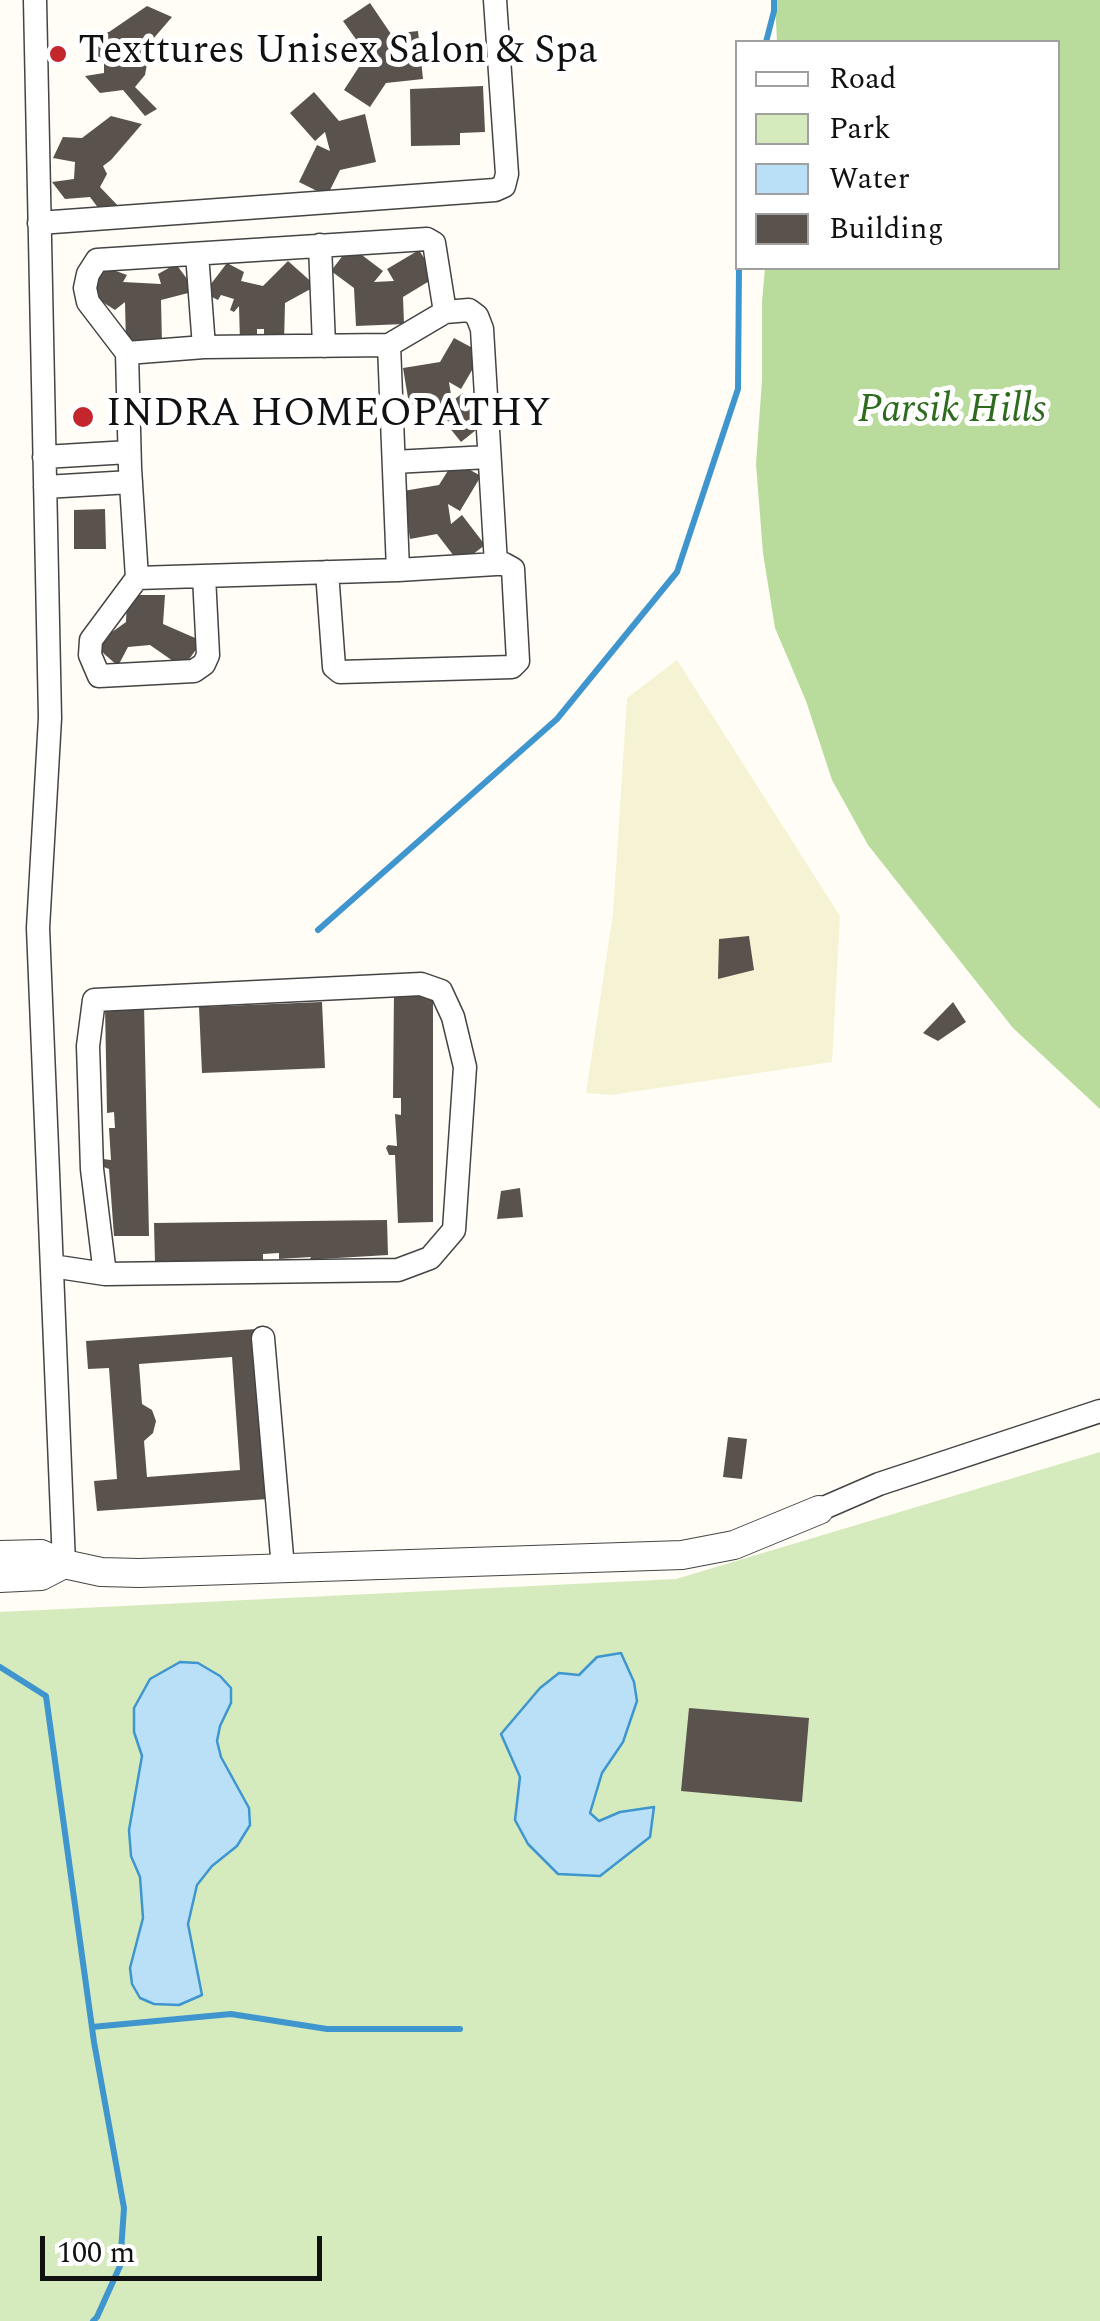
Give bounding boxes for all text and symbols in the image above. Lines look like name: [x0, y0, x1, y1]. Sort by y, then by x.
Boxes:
place label: Texttures Unisex Salon & Spa: [78, 30, 598, 78]
legend: [735, 40, 1060, 270]
marker: Texttures Unisex Salon & Spa: [47, 43, 69, 65]
text: Road: [829, 56, 897, 102]
text: Park: [829, 106, 891, 152]
text: Water: [829, 156, 910, 202]
text: Building: [829, 206, 944, 252]
park label: Parsik Hills: [858, 389, 1046, 437]
place label: INDRA HOMEOPATHY: [106, 393, 551, 441]
marker: INDRA HOMEOPATHY: [70, 404, 96, 430]
scale bar: [45, 2216, 328, 2278]
text: 100 m: [57, 2230, 135, 2276]

